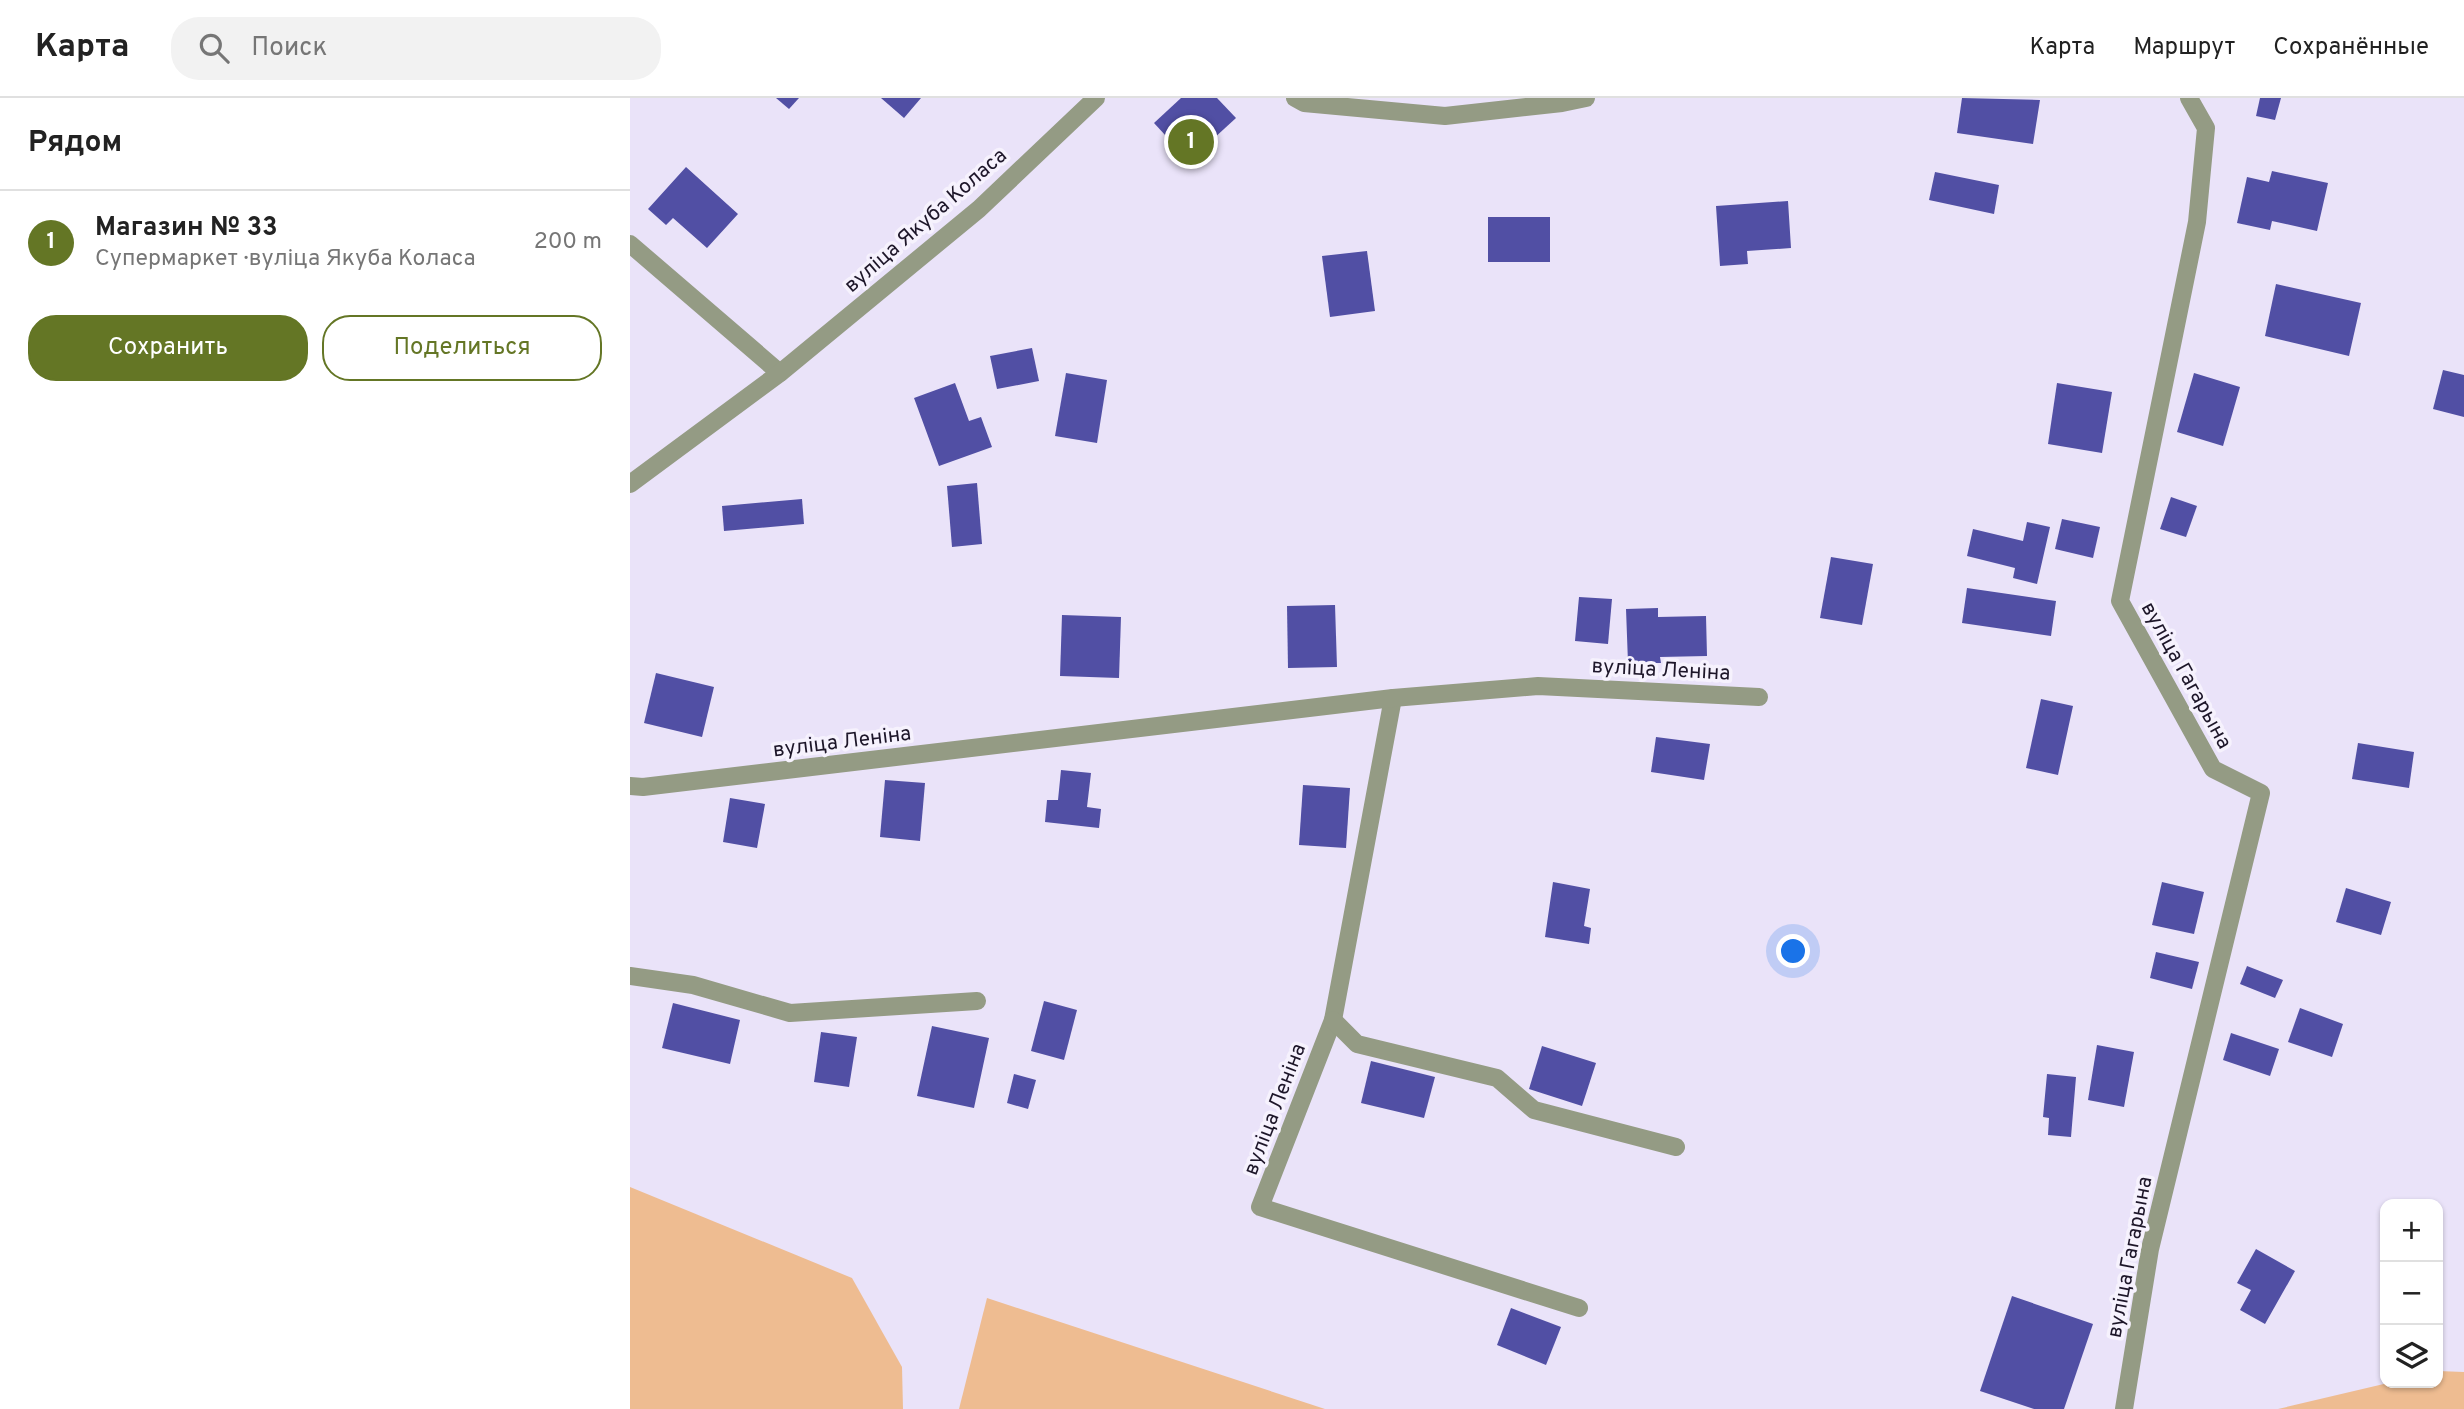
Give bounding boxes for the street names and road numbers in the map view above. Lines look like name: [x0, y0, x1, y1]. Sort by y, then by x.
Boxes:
street label: вуліца Якуба Коласа: [839, 143, 1013, 299]
street label: вуліца Гагарына: [2134, 597, 2237, 754]
street label: вуліца Леніна: [1591, 653, 1731, 688]
street label: вуліца Леніна: [772, 721, 913, 764]
street label: вуліца Леніна: [1238, 1040, 1313, 1179]
street label: вуліца Гагарына: [2102, 1174, 2159, 1340]

